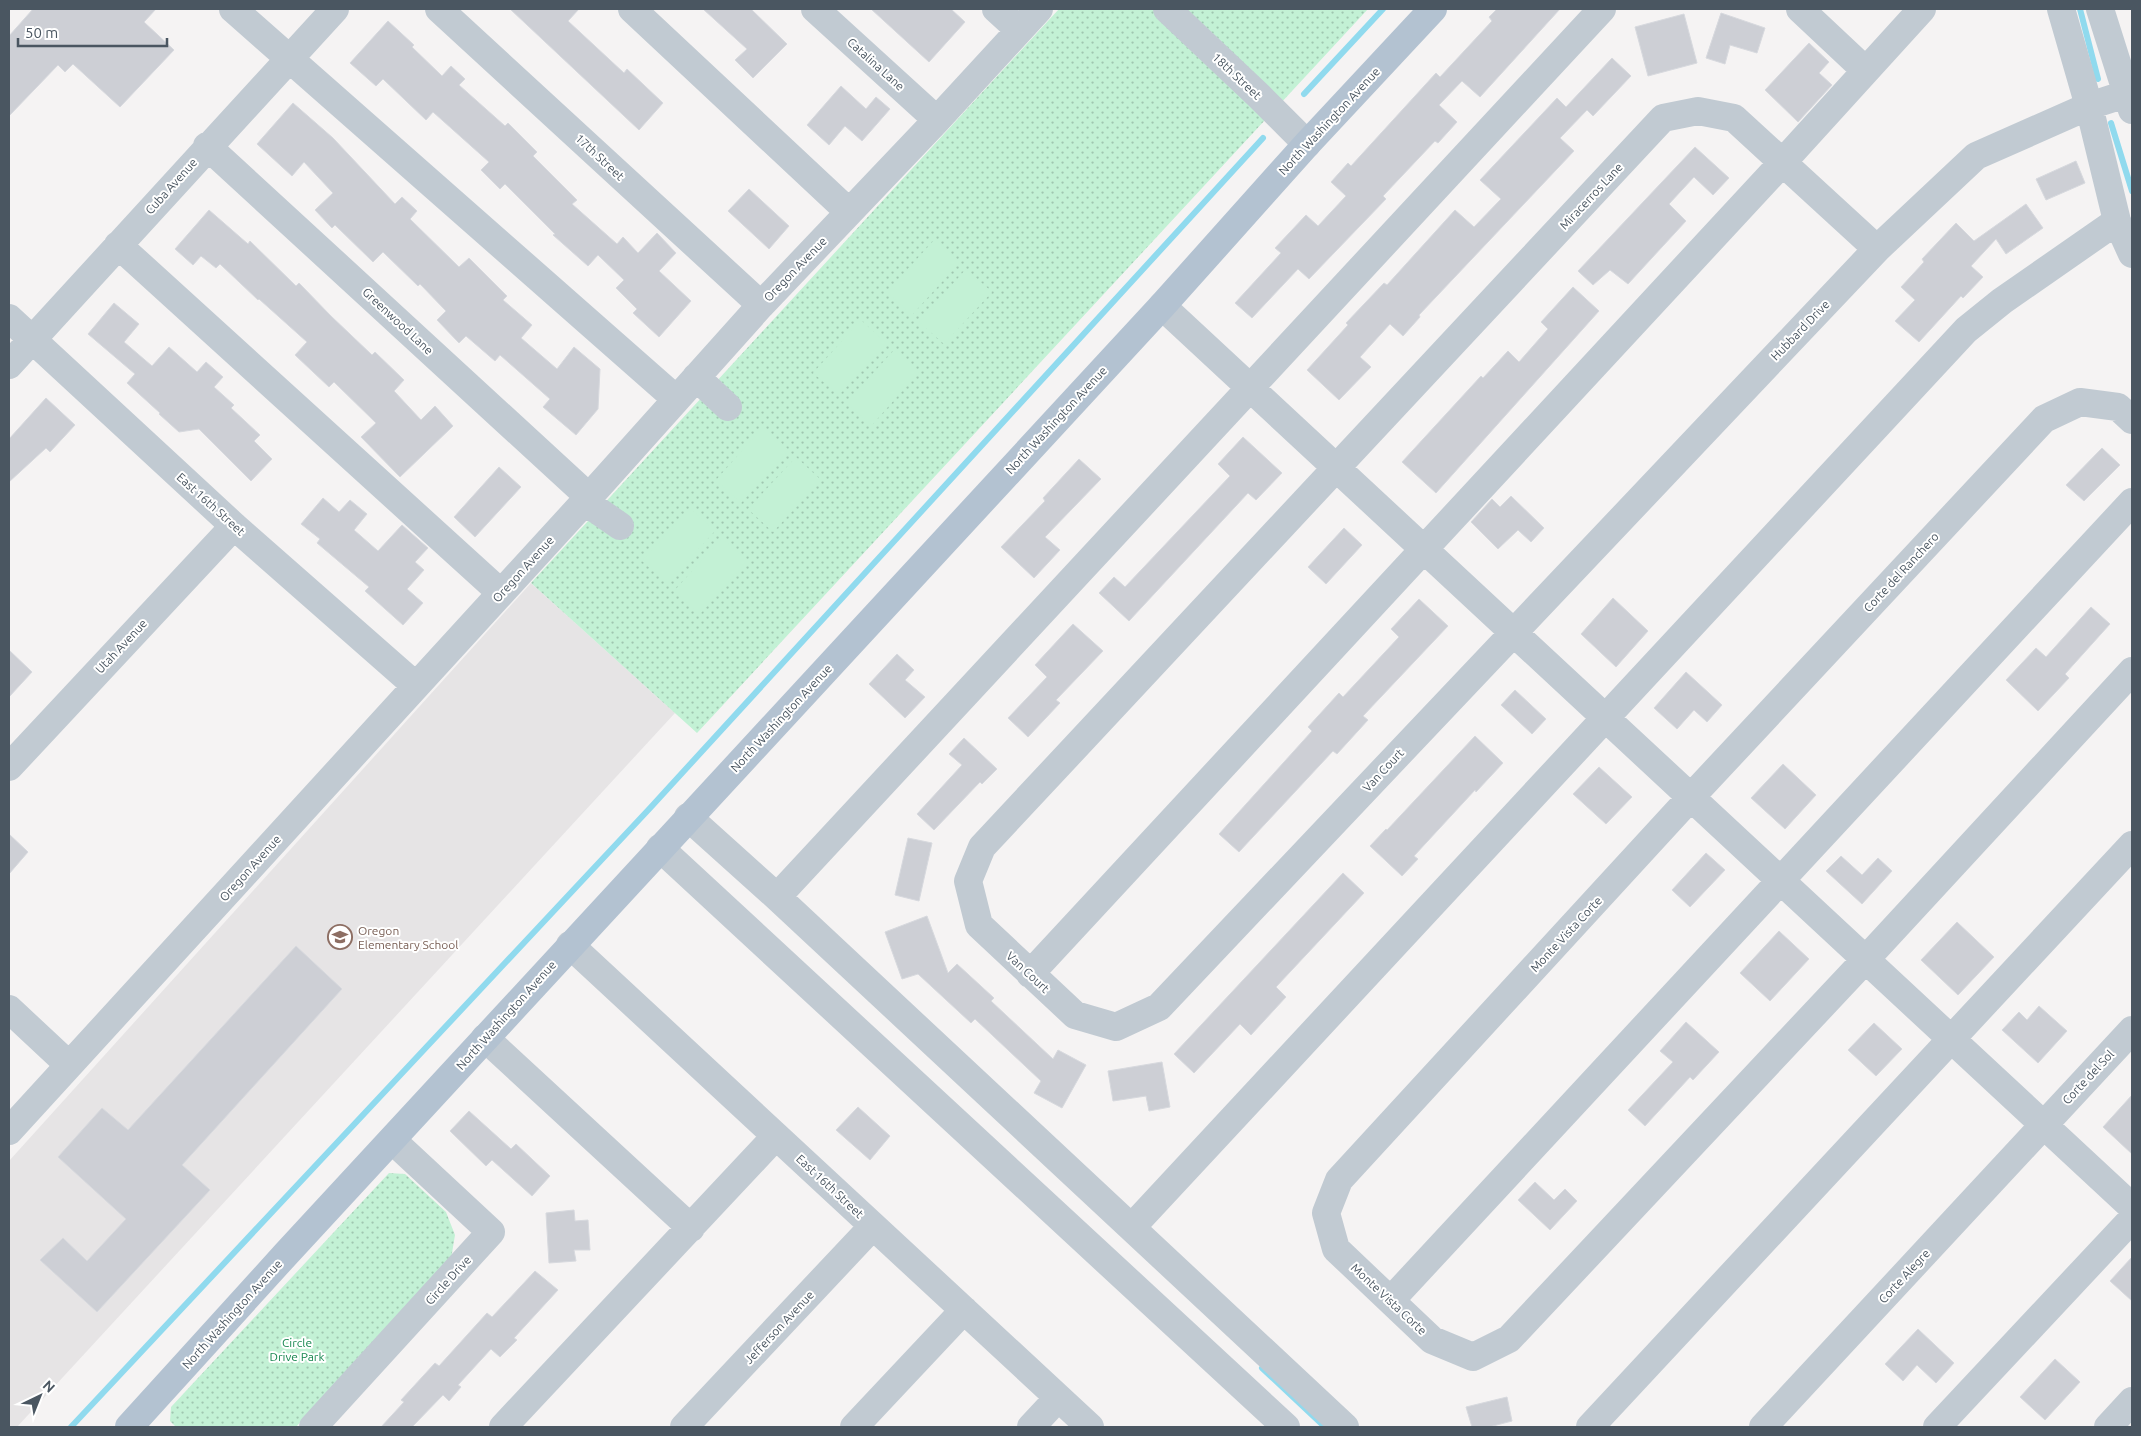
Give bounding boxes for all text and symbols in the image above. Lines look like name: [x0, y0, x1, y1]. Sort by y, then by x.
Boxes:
scale bar: [18, 15, 166, 47]
text: 50 m: [25, 24, 58, 41]
street label: Catalina Lane: [845, 35, 907, 93]
street label: 18th Street: [1210, 50, 1264, 102]
street label: North Washington Avenue: [1276, 65, 1382, 177]
street label: 17th Street: [573, 131, 627, 183]
street label: Cuba Avenue: [143, 155, 199, 217]
street label: Miracerros Lane: [1557, 160, 1625, 232]
street label: Oregon Avenue: [761, 234, 829, 304]
street label: Greenwood Lane: [360, 285, 436, 357]
street label: Hubbard Drive: [1768, 297, 1832, 363]
street label: North Washington Avenue: [1003, 364, 1109, 476]
street label: East 16th Street: [174, 470, 248, 538]
street label: Corte del Ranchero: [1861, 530, 1941, 614]
street label: Oregon Avenue: [490, 533, 556, 605]
street label: Utah Avenue: [93, 616, 149, 676]
street label: North Washington Avenue: [728, 662, 834, 774]
street label: Van Court: [1360, 746, 1406, 794]
street label: Oregon Avenue: [217, 832, 283, 904]
street label: Monte Vista Corte: [1528, 894, 1604, 974]
school or university icon: Oregon Elementary School: [327, 924, 353, 950]
place label: Oregon Elementary School: [358, 924, 458, 951]
street label: Van Court: [1004, 949, 1052, 995]
street label: North Washington Avenue: [454, 958, 558, 1072]
street label: Corte del Sol: [2060, 1047, 2116, 1107]
street label: East 16th Street: [794, 1152, 866, 1221]
street label: Corte Alegre: [1876, 1246, 1932, 1306]
street label: Circle Drive: [423, 1253, 473, 1307]
street label: North Washington Avenue: [180, 1257, 284, 1371]
street label: Monte Vista Corte: [1349, 1261, 1429, 1337]
street label: Jefferson Avenue: [742, 1288, 816, 1366]
park label: Circle Drive Park: [270, 1336, 324, 1363]
north arrow: [15, 1371, 65, 1421]
text: N: [40, 1377, 58, 1396]

